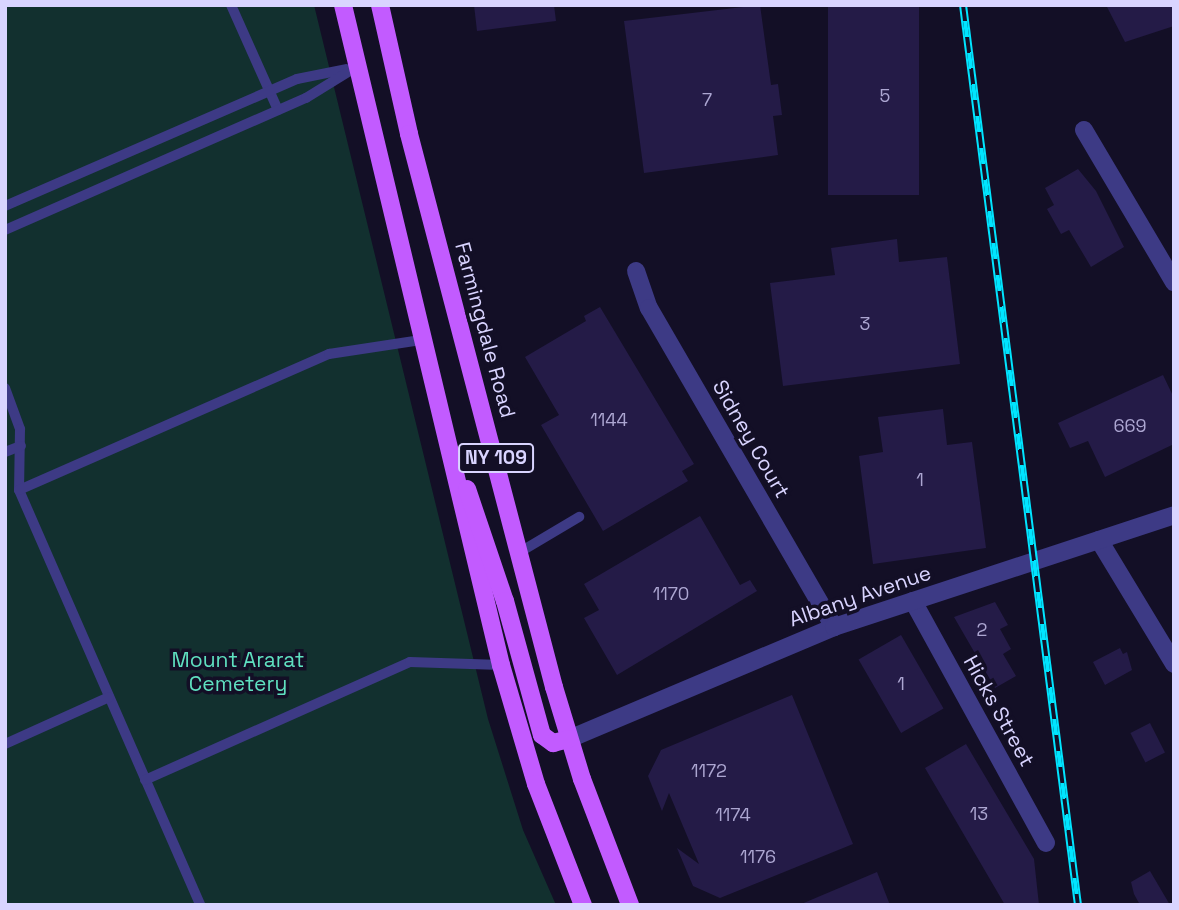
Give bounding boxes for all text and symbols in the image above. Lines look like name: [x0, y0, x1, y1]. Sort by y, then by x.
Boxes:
house number: 5: [880, 85, 890, 107]
house number: 7: [702, 89, 712, 111]
street label: Farmingdale Road: [449, 239, 521, 421]
house number: 3: [860, 313, 870, 335]
street label: Sidney Court: [707, 376, 795, 502]
house number: 1144: [590, 409, 628, 431]
house number: 669: [1113, 415, 1147, 437]
road number: NY 109: [458, 442, 534, 474]
house number: 1: [916, 469, 924, 491]
street label: Albany Avenue: [785, 560, 935, 632]
house number: 1170: [653, 583, 689, 605]
house number: 2: [977, 619, 987, 641]
park label: Mount Ararat Cemetery: [171, 647, 305, 697]
street label: Hicks Street: [958, 651, 1040, 771]
house number: 1: [897, 673, 905, 695]
house number: 1172: [691, 760, 727, 782]
house number: 13: [970, 803, 988, 825]
house number: 1174: [715, 804, 751, 826]
house number: 1176: [740, 846, 776, 868]

